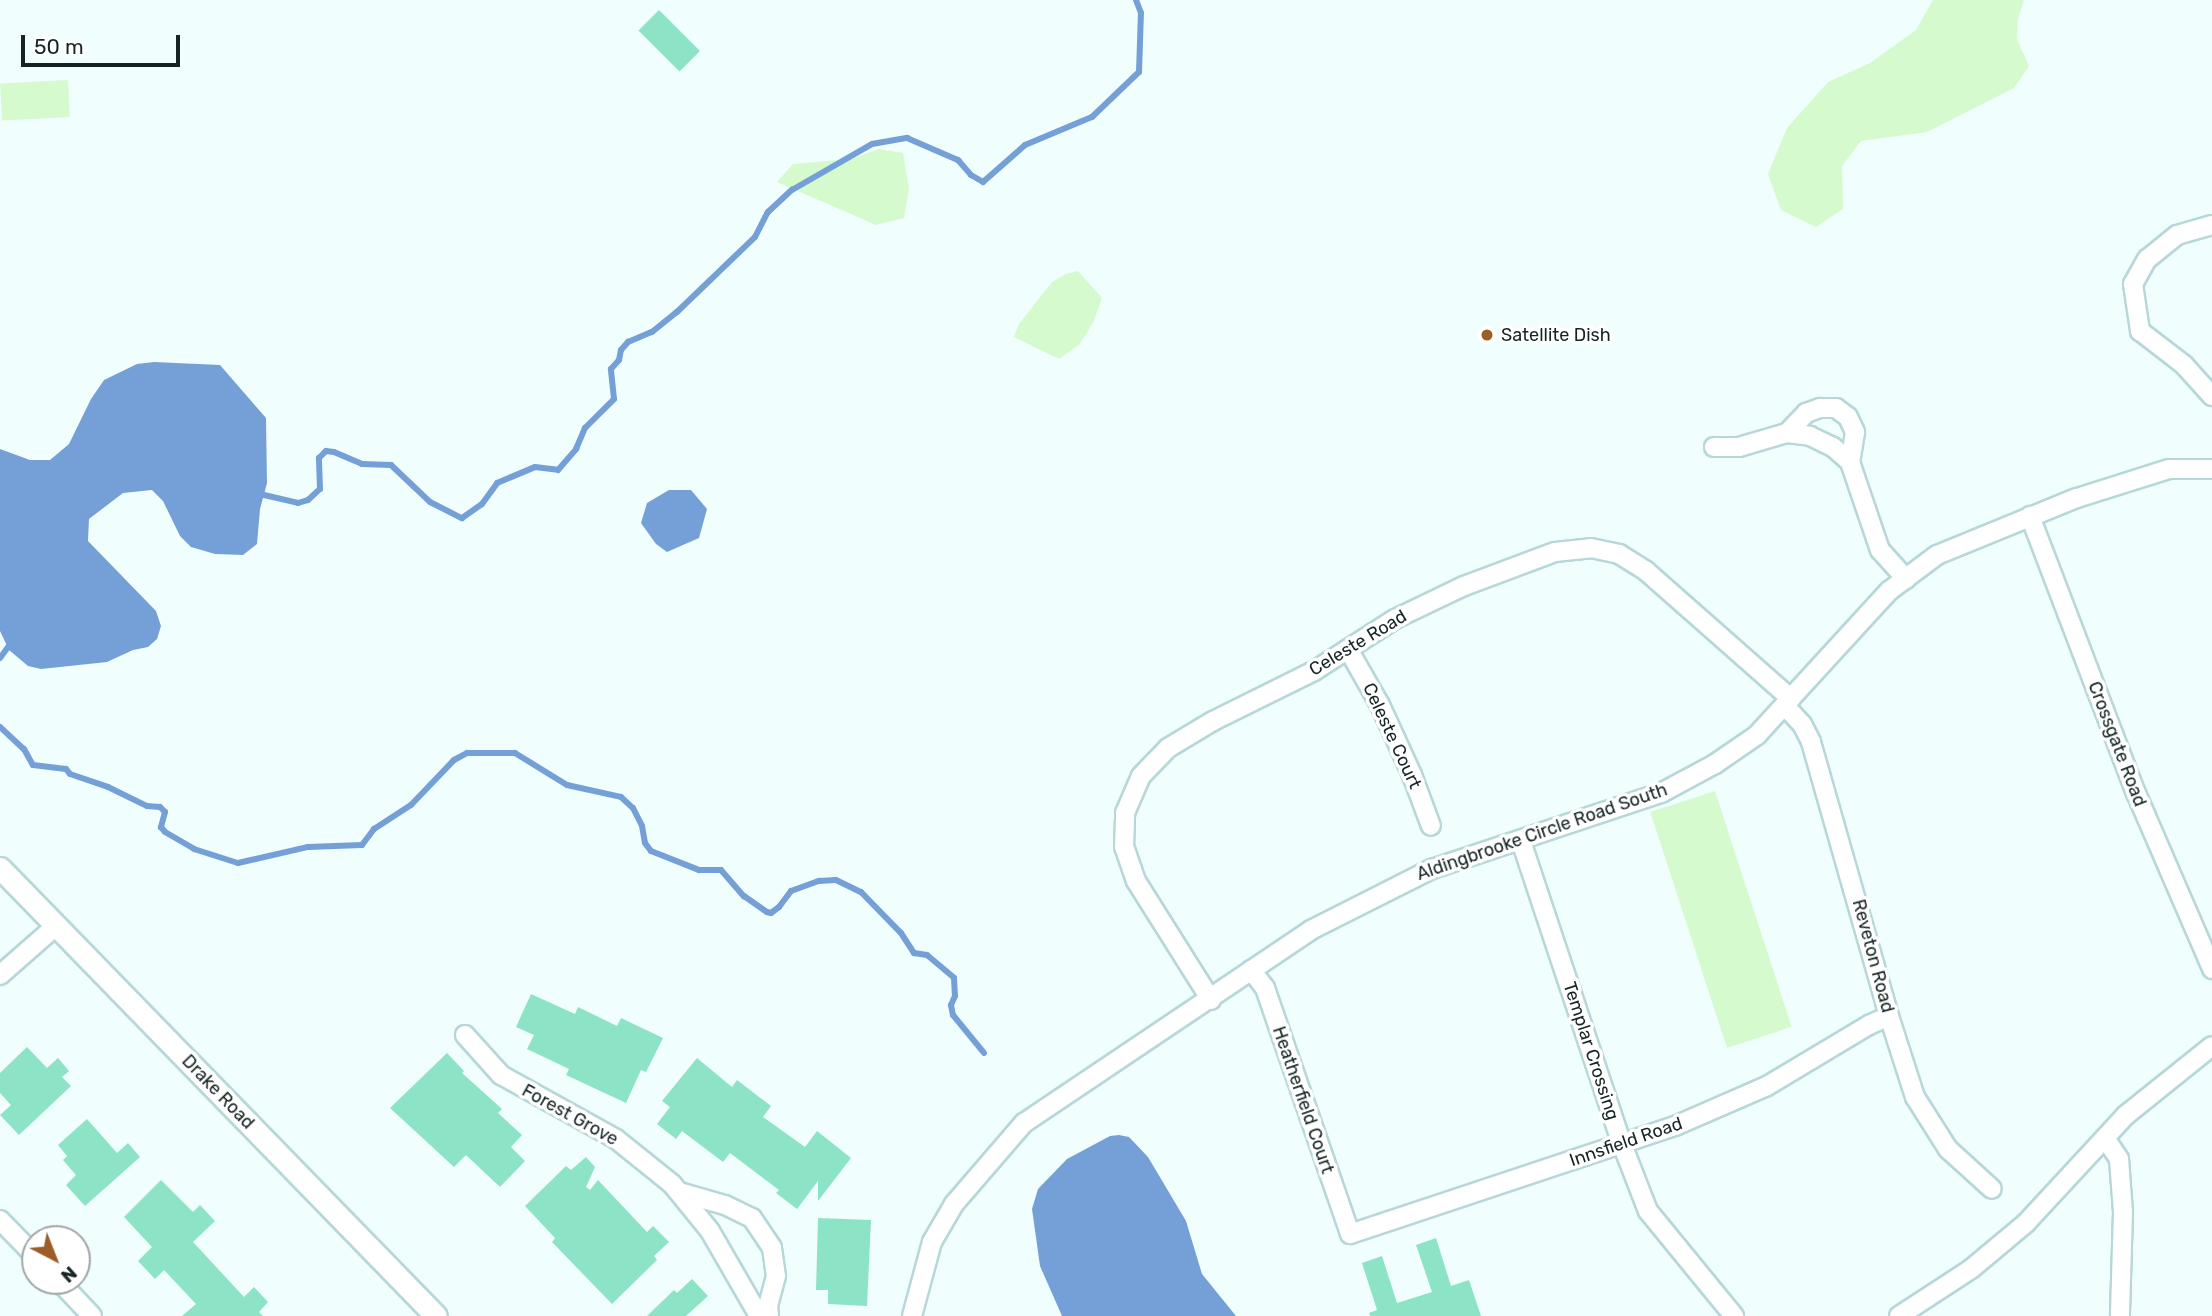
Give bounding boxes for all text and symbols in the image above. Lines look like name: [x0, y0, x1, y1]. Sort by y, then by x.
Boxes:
scale bar: [24, 21, 184, 65]
text: 50 m: [34, 34, 84, 59]
place label: Satellite Dish: [1501, 324, 1611, 346]
marker: Satellite Dish: [1479, 327, 1495, 343]
street label: Celeste Road: [1305, 605, 1411, 681]
street label: Crossgate Road: [2083, 678, 2151, 810]
street label: Celeste Court: [1358, 680, 1426, 792]
street label: Aldingbrooke Circle Road South: [1414, 779, 1670, 885]
street label: Reveton Road: [1847, 897, 1899, 1015]
street label: Templar Crossing: [1558, 979, 1624, 1123]
street label: Heatherfield Court: [1268, 1024, 1338, 1176]
street label: Drake Road: [177, 1050, 259, 1134]
street label: Forest Grove: [518, 1080, 622, 1150]
street label: Innsfield Road: [1567, 1113, 1685, 1171]
north arrow: [21, 1225, 91, 1295]
text: N: [56, 1261, 82, 1288]

